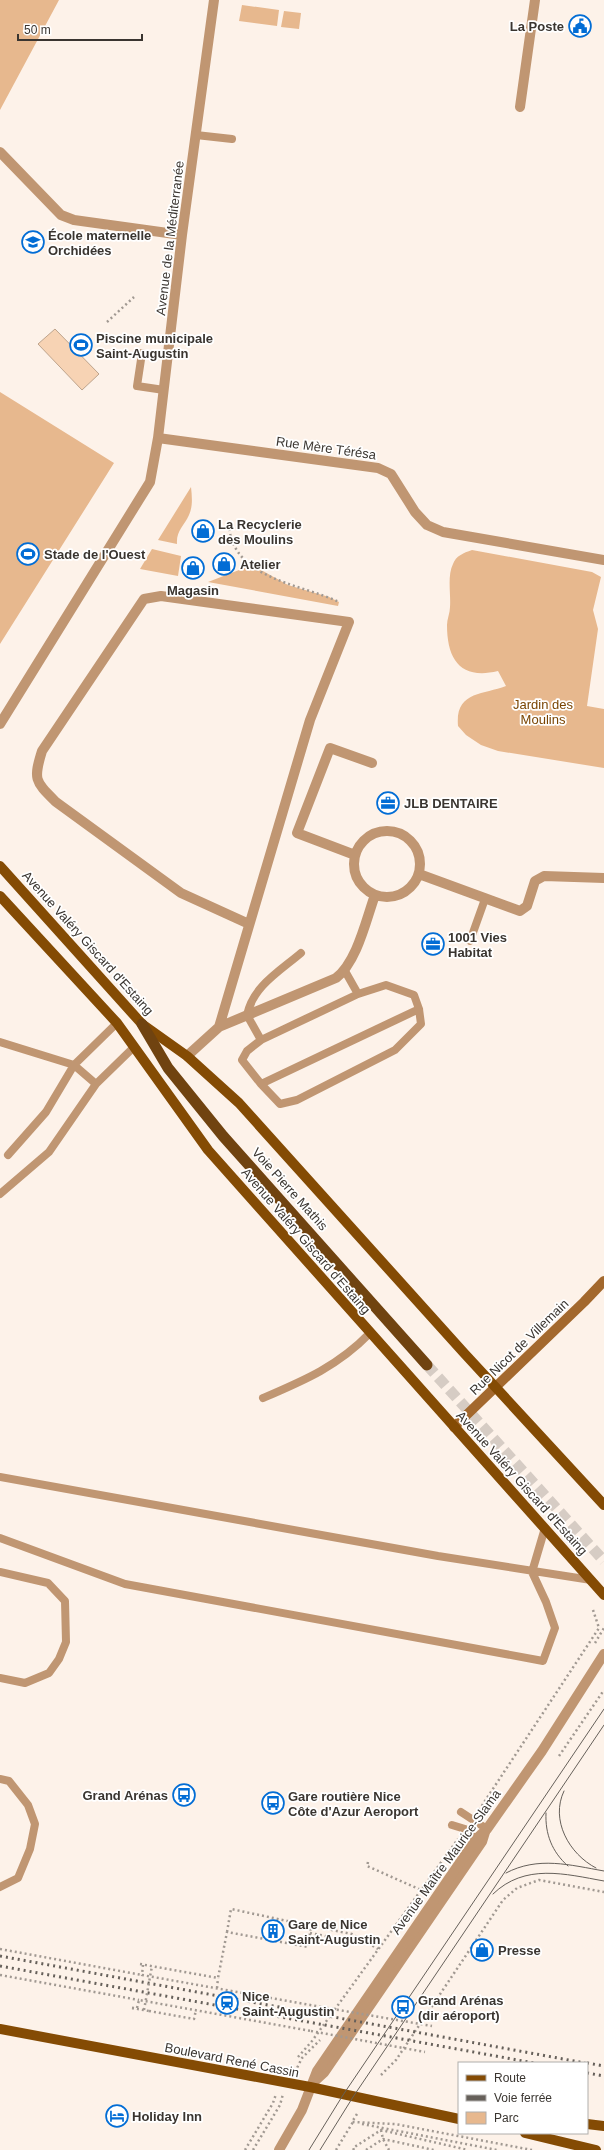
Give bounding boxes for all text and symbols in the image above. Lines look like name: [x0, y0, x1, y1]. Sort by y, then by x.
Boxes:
public building icon: La Poste: [567, 13, 593, 39]
scale bar: [18, 16, 142, 42]
place label: La Poste: [510, 19, 564, 34]
text: 50 m: [24, 23, 51, 37]
street label: Avenue de la Méditerranée: [153, 160, 187, 316]
place label: École maternelle Orchidées: [48, 228, 151, 258]
school or university icon: École maternelle Orchidées: [20, 229, 46, 255]
place label: Piscine municipale Saint-Augustin: [96, 331, 213, 361]
sports icon: Piscine municipale Saint-Augustin: [68, 332, 94, 358]
street label: Rue Mère Térésa: [275, 434, 378, 463]
place label: La Recyclerie des Moulins: [218, 517, 302, 547]
shop icon: La Recyclerie des Moulins: [190, 518, 216, 544]
sports icon: Stade de l'Ouest: [15, 541, 41, 567]
place label: Stade de l'Ouest: [44, 547, 146, 562]
shop icon: Atelier: [211, 551, 237, 577]
shop icon: Magasin: [180, 555, 206, 581]
place label: Atelier: [240, 557, 280, 572]
place label: Magasin: [167, 583, 219, 598]
park label: Jardin des Moulins: [513, 697, 573, 727]
office icon: JLB DENTAIRE: [375, 790, 401, 816]
place label: JLB DENTAIRE: [404, 796, 498, 811]
street label: Avenue Valéry Giscard d'Estaing: [19, 868, 157, 1018]
place label: 1001 Vies Habitat: [448, 930, 507, 960]
office icon: 1001 Vies Habitat: [420, 931, 446, 957]
street label: Voie Pierre Mathis: [249, 1145, 331, 1234]
street label: Avenue Valéry Giscard d'Estaing: [239, 1165, 373, 1317]
street label: Rue Nicot de Villemain: [467, 1296, 571, 1398]
street label: Avenue Valéry Giscard d'Estaing: [453, 1408, 591, 1558]
bus stop icon: Grand Arénas: [171, 1782, 197, 1808]
street label: Avenue Maître Maurice-Slama: [388, 1786, 504, 1937]
place label: Grand Arénas: [83, 1788, 168, 1803]
place label: Gare routière Nice Côte d'Azur Aeroport: [288, 1789, 419, 1819]
bus stop icon: Gare routière Nice Côte d'Azur Aeroport: [260, 1790, 286, 1816]
place label: Gare de Nice Saint-Augustin: [288, 1917, 380, 1947]
building icon: Gare de Nice Saint-Augustin: [260, 1918, 286, 1944]
shop icon: Presse: [469, 1937, 495, 1963]
place label: Presse: [498, 1943, 541, 1958]
place label: Nice Saint-Augustin: [242, 1989, 334, 2019]
station icon: Nice Saint-Augustin: [214, 1990, 240, 2016]
place label: Grand Arénas (dir aéroport): [418, 1993, 504, 2023]
bus stop icon: Grand Arénas (dir aéroport): [390, 1994, 416, 2020]
street label: Boulevard René Cassin: [164, 2040, 300, 2080]
legend: [458, 2062, 588, 2134]
text: Route: [494, 2071, 526, 2085]
text: Voie ferrée: [494, 2091, 552, 2105]
hotel icon: Holiday Inn: [104, 2103, 130, 2129]
place label: Holiday Inn: [132, 2109, 202, 2124]
text: Parc: [494, 2111, 519, 2125]

